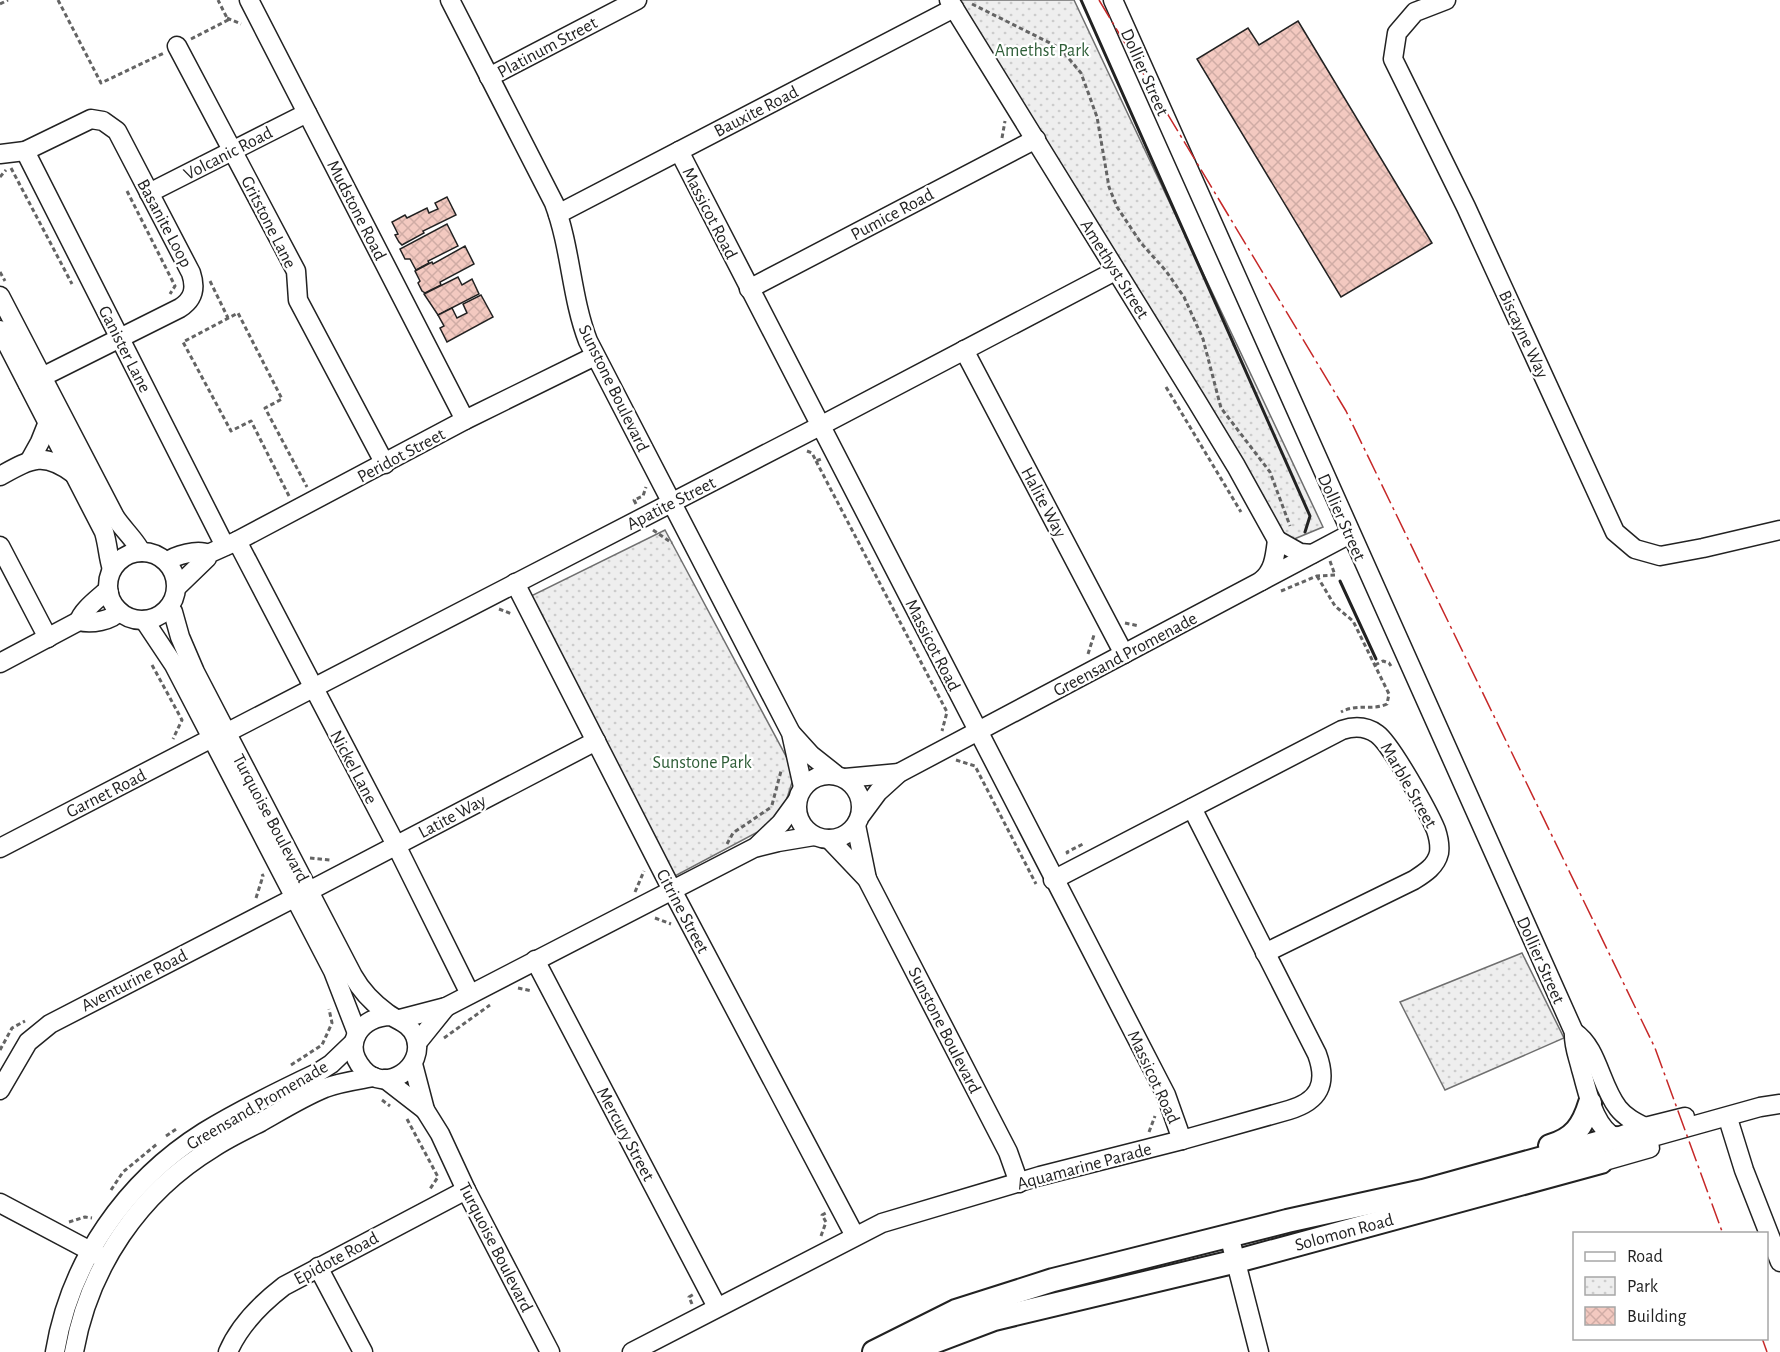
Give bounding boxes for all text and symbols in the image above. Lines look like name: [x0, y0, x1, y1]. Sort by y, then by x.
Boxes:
street label: Platinum Street: [495, 14, 601, 82]
street label: Dollier Street: [1117, 26, 1171, 119]
park label: Amethst Park: [995, 42, 1090, 60]
street label: Bauxite Road: [711, 83, 801, 141]
street label: Volcanic Road: [181, 124, 276, 184]
street label: Mudstone Road: [323, 158, 389, 263]
street label: Massicot Road: [678, 165, 740, 262]
street label: Gritstone Lane: [237, 173, 299, 272]
street label: Basanite Loop: [133, 176, 195, 271]
street label: Pumice Road: [848, 186, 937, 244]
street label: Amethyst Street: [1077, 217, 1152, 322]
street label: Biscayne Way: [1495, 288, 1551, 381]
street label: Ganister Lane: [95, 303, 154, 396]
street label: Sunstone Boulevard: [575, 322, 652, 455]
street label: Peridot Street: [355, 425, 448, 486]
street label: Halite Way: [1017, 464, 1069, 541]
street label: Dollier Street: [1314, 471, 1368, 564]
street label: Apatite Street: [624, 474, 719, 534]
street label: Massicot Road: [901, 597, 963, 694]
street label: Greensand Promenade: [1051, 609, 1200, 700]
street label: Nickel Lane: [326, 728, 380, 807]
street label: Marble Street: [1377, 740, 1440, 832]
street label: Turquoise Boulevard: [229, 751, 312, 886]
park label: Sunstone Park: [652, 754, 752, 772]
street label: Garnet Road: [64, 766, 149, 822]
street label: Latite Way: [416, 792, 489, 842]
street label: Citrine Street: [652, 866, 712, 957]
street label: Dollier Street: [1513, 914, 1567, 1007]
street label: Aventurine Road: [79, 946, 190, 1015]
street label: Sunstone Boulevard: [905, 964, 984, 1096]
street label: Massicot Road: [1124, 1028, 1182, 1127]
street label: Greensand Promenade: [184, 1058, 331, 1154]
street label: Mercury Street: [593, 1085, 657, 1184]
street label: Aquamarine Parade: [1015, 1140, 1153, 1194]
street label: Turquoise Boulevard: [455, 1180, 535, 1315]
street label: Solomon Road: [1293, 1211, 1395, 1255]
street label: Epidote Road: [291, 1229, 382, 1289]
legend: [1573, 1232, 1768, 1340]
text: Road: [1627, 1248, 1663, 1266]
text: Park: [1627, 1278, 1659, 1296]
text: Building: [1627, 1308, 1687, 1326]

